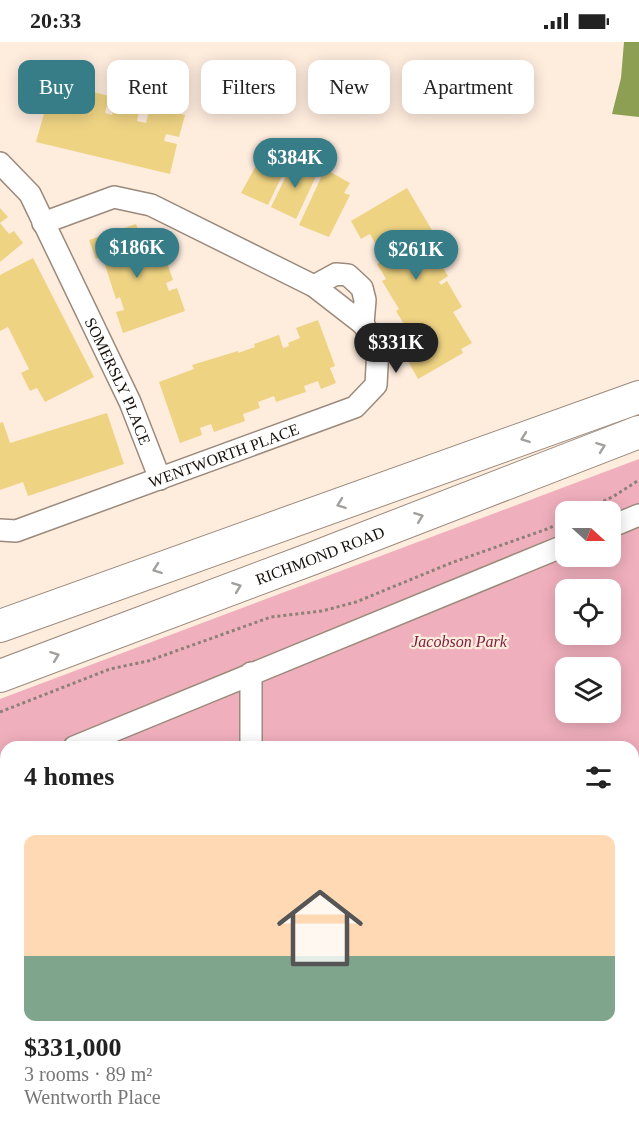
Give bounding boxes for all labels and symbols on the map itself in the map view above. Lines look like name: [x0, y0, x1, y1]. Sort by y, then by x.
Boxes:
pin: $384K: [253, 138, 337, 189]
pin: $186K: [95, 228, 179, 279]
pin: $261K: [374, 230, 458, 281]
street label: SOMERSLY PLACE: [82, 315, 154, 447]
pin: $331K: [354, 323, 438, 374]
street label: WENTWORTH PLACE: [146, 420, 301, 490]
one-way arrow: [520, 431, 531, 444]
one-way arrow: [595, 441, 606, 454]
one-way arrow: [336, 496, 347, 509]
north arrow: [555, 501, 621, 567]
one-way arrow: [413, 512, 424, 524]
street label: RICHMOND ROAD: [253, 523, 387, 588]
one-way arrow: [153, 562, 163, 575]
one-way arrow: [231, 582, 242, 594]
park label: Jacobson Park: [411, 633, 508, 650]
one-way arrow: [49, 650, 60, 663]

